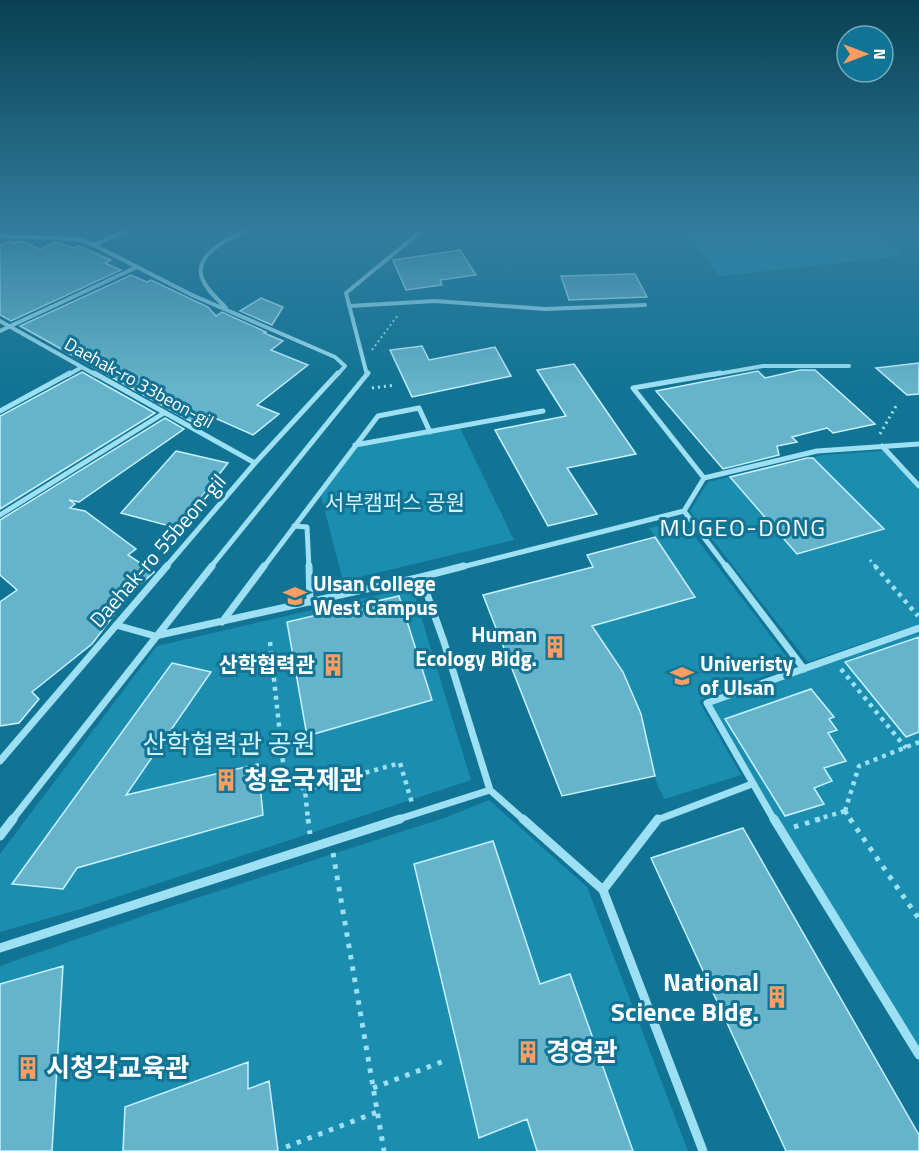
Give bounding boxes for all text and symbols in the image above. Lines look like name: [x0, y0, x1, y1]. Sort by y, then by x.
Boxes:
north arrow: [835, 24, 895, 84]
text: N: [868, 48, 892, 60]
street label: Daehak-ro 33beon-gil: [60, 330, 219, 435]
street label: Daehak-ro 55beon-gil: [81, 466, 233, 634]
park label: 서부캠퍼스 공원: [325, 486, 465, 518]
district label: MUGEO-DONG: [659, 509, 827, 545]
place label: Ulsan College West Campus: [313, 567, 438, 623]
school or university icon: Ulsan College West Campus: [282, 583, 308, 609]
place label: Human Ecology Bldg.: [415, 618, 537, 674]
building icon: Human Ecology Bldg.: [542, 634, 568, 660]
place label: Univeristy of Ulsan: [700, 647, 793, 703]
place label: 산학협력관: [218, 648, 315, 680]
building icon: 산학협력관: [320, 652, 346, 678]
school or university icon: Univeristy of Ulsan: [669, 663, 695, 689]
park label: 산학협력관 공원: [142, 724, 316, 763]
place label: 청운국제관: [244, 760, 364, 799]
building icon: 청운국제관: [213, 767, 239, 793]
place label: National Science Bldg.: [611, 962, 759, 1031]
building icon: National Science Bldg.: [764, 984, 790, 1010]
place label: 경영관: [546, 1032, 618, 1071]
building icon: 경영관: [515, 1039, 541, 1065]
place label: 시청각교육관: [46, 1048, 190, 1087]
building icon: 시청각교육관: [15, 1055, 41, 1081]

